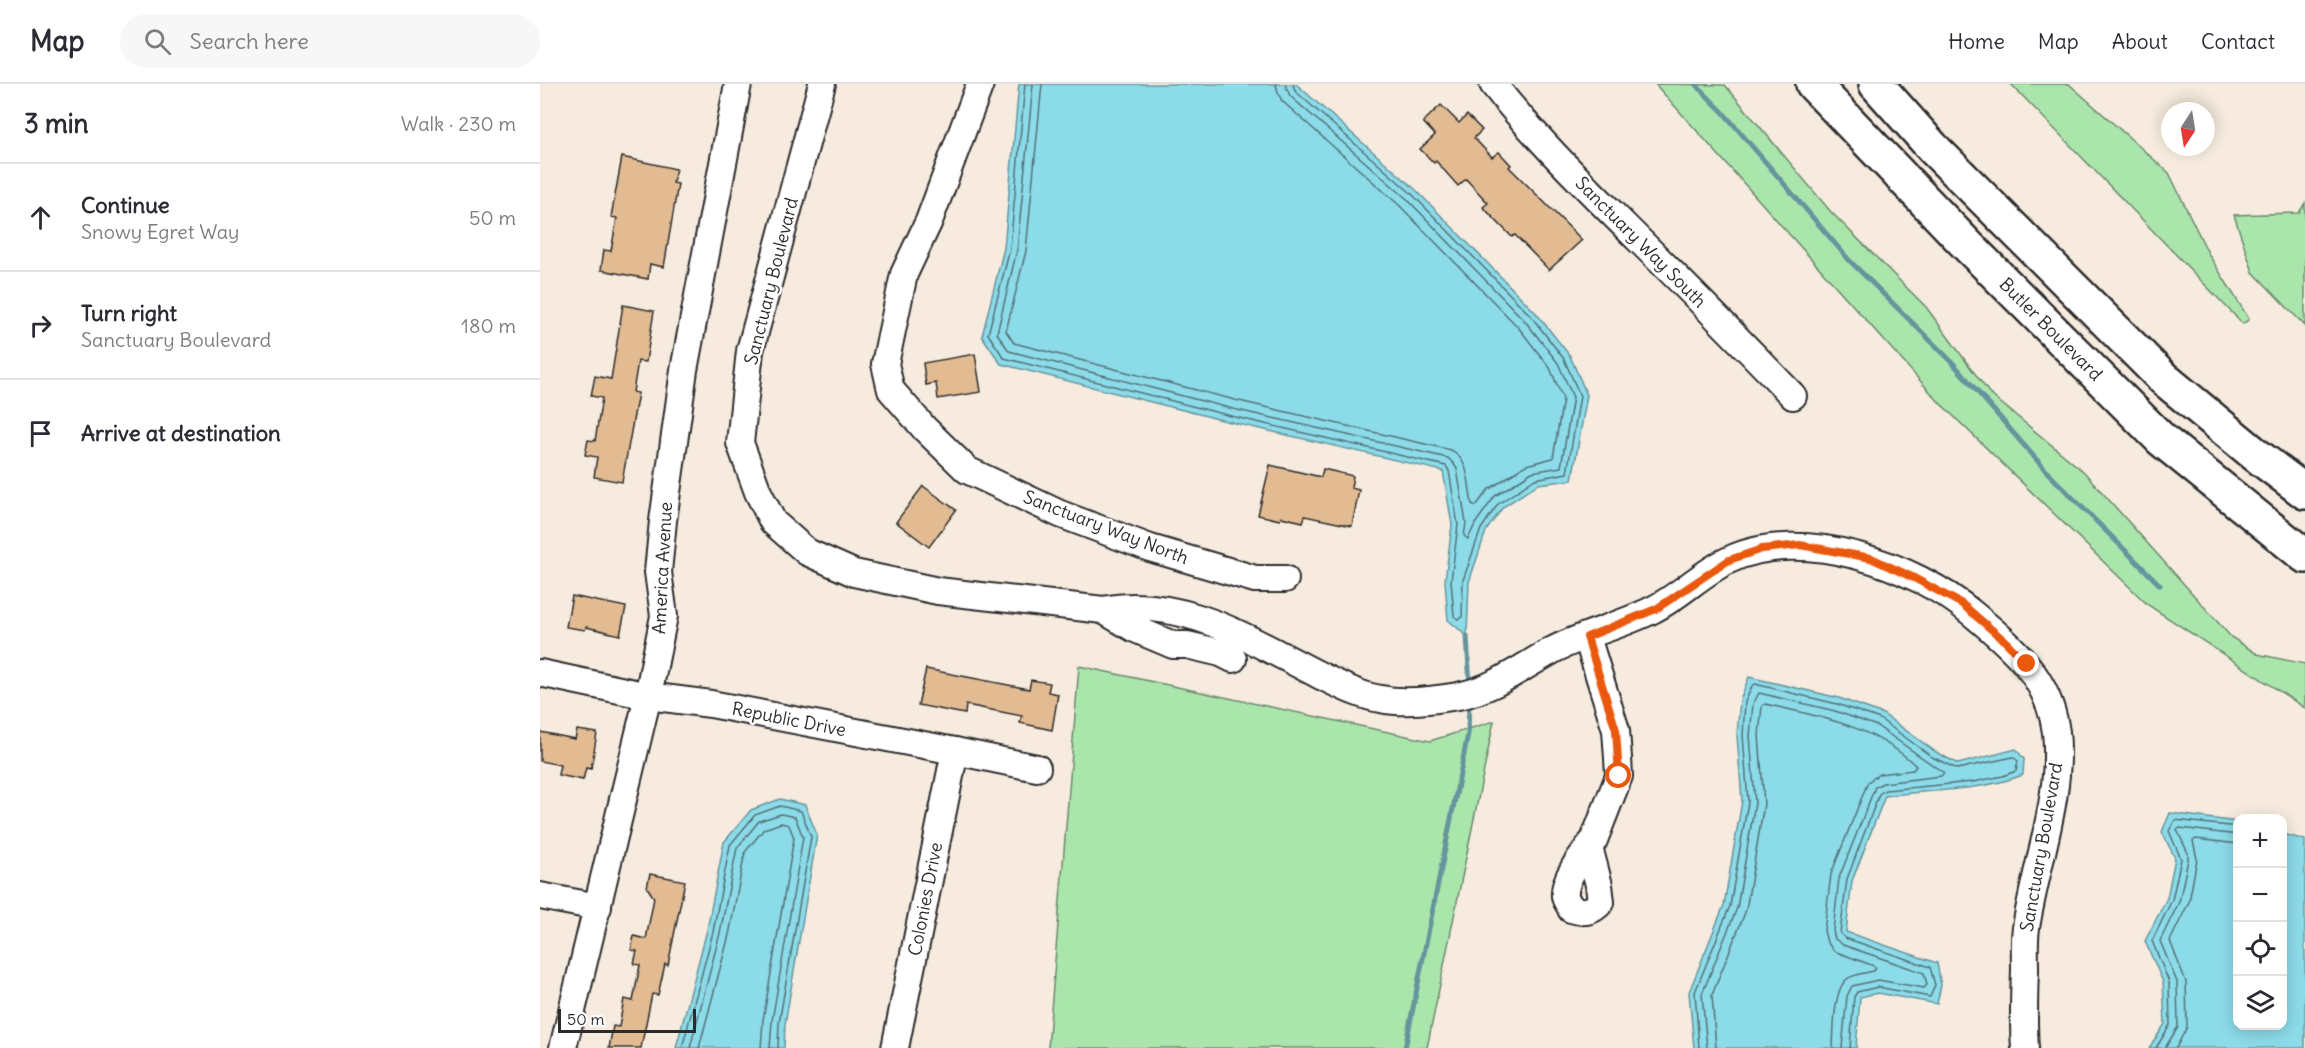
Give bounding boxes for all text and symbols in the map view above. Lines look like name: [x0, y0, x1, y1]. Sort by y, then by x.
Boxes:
search box: [120, 14, 540, 68]
text: Map: [30, 23, 84, 59]
icon: search: [141, 25, 174, 58]
text: Search here: [189, 27, 309, 55]
text: Home: [1948, 28, 2005, 55]
text: Map: [2038, 28, 2079, 55]
text: About: [2112, 28, 2168, 55]
text: Contact: [2201, 28, 2275, 55]
north arrow: [2161, 102, 2215, 156]
text: 3 min: [24, 107, 89, 140]
text: Walk · 230 m: [401, 111, 516, 136]
street label: Sanctuary Way South: [1571, 172, 1711, 312]
text: Continue: [81, 191, 170, 219]
street label: Sanctuary Boulevard: [739, 195, 803, 367]
icon: ahead: [24, 201, 57, 234]
text: 50 m: [469, 205, 516, 230]
text: Snowy Egret Way: [81, 219, 239, 244]
street label: Butler Boulevard: [1995, 273, 2108, 386]
text: Turn right: [81, 299, 177, 327]
icon: right: [24, 309, 57, 342]
text: 180 m: [461, 313, 516, 338]
text: Sanctuary Boulevard: [81, 327, 271, 352]
icon: arrive: [24, 417, 57, 450]
text: Arrive at destination: [81, 419, 281, 447]
street label: Sanctuary Way North: [1020, 485, 1192, 569]
street label: America Avenue: [647, 501, 677, 635]
route end: [2013, 650, 2039, 676]
street label: Republic Drive: [730, 697, 848, 741]
street label: Sanctuary Boulevard: [2015, 760, 2067, 933]
route start: [1605, 762, 1631, 788]
map controls: [2233, 814, 2287, 1030]
button: +: [2233, 814, 2287, 868]
street label: Colonies Drive: [903, 840, 947, 958]
button: −: [2233, 868, 2287, 922]
button: locate: [2233, 922, 2287, 976]
button: layers: [2233, 976, 2287, 1030]
scale bar: [558, 1006, 696, 1034]
text: 50 m: [567, 1009, 605, 1029]

